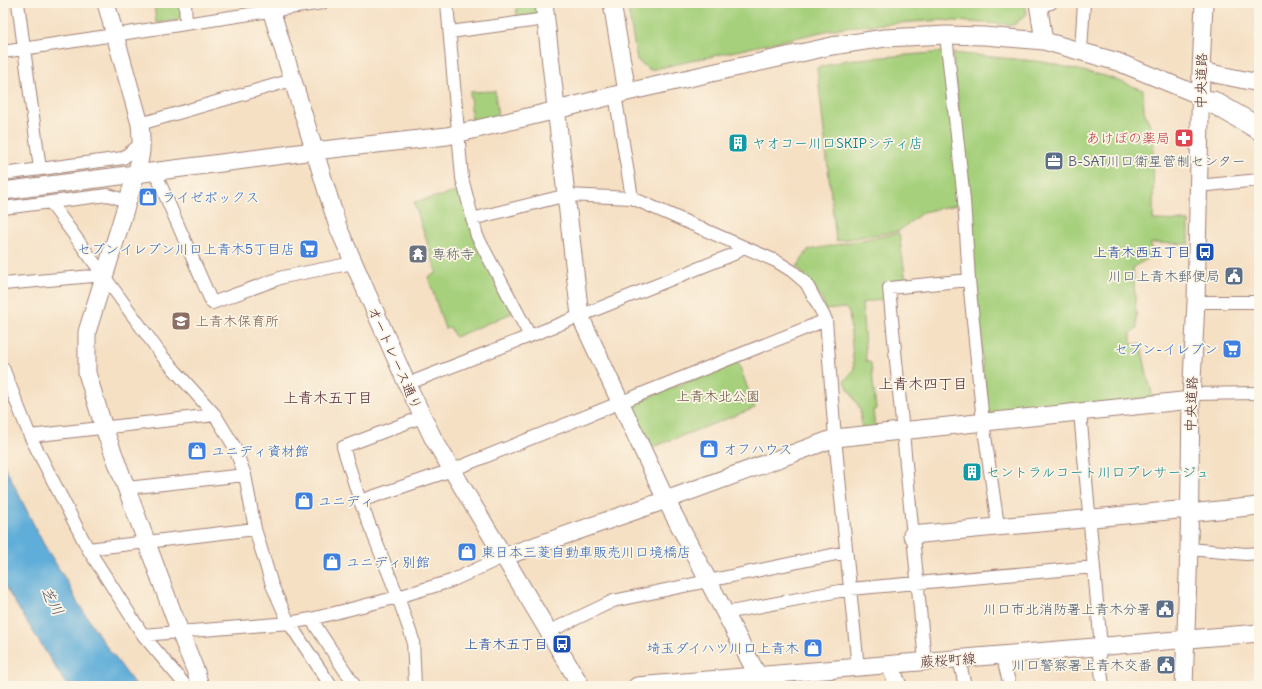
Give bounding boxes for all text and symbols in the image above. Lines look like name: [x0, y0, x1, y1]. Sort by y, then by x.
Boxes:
street label: 中央道路: [1192, 53, 1210, 109]
pharmacy icon: あけぼの薬局: [1173, 127, 1195, 149]
place label: あけぼの薬局: [1086, 129, 1170, 147]
building icon: ヤオコー川口SKIPシティ店: [727, 132, 749, 154]
place label: ヤオコー川口SKIPシティ店: [752, 134, 923, 152]
office icon: B-SAT川口衛星管制センター: [1043, 150, 1065, 172]
place label: B-SAT川口衛星管制センター: [1068, 152, 1246, 170]
shop icon: ライゼボックス: [137, 186, 159, 208]
place label: ライゼボックス: [162, 188, 259, 206]
supermarket icon: セブンイレブン川口上青木5丁目店: [298, 238, 320, 260]
place label: セブンイレブン川口上青木5丁目店: [77, 240, 295, 258]
bus stop icon: 上青木西五丁目: [1194, 241, 1216, 263]
temple icon: 専称寺: [407, 243, 429, 265]
place label: 上青木西五丁目: [1093, 243, 1191, 261]
place label: 専称寺: [432, 245, 474, 263]
public building icon: 川口上青木郵便局: [1223, 265, 1245, 287]
place label: 川口上青木郵便局: [1108, 267, 1220, 285]
street label: オートレース通り: [364, 303, 426, 413]
school or university icon: 上青木保育所: [170, 310, 192, 332]
place label: 上青木保育所: [195, 312, 279, 330]
supermarket icon: セブン-イレブン: [1221, 338, 1243, 360]
place label: セブン-イレブン: [1114, 340, 1218, 358]
district label: 上青木四丁目: [878, 374, 968, 393]
street label: 中央道路: [1181, 376, 1201, 432]
park label: 上青木北公園: [676, 387, 760, 405]
district label: 上青木五丁目: [283, 388, 373, 407]
shop icon: オフハウス: [698, 438, 720, 460]
shop icon: ユニディ資材館: [186, 440, 208, 462]
place label: オフハウス: [723, 440, 792, 458]
place label: ユニディ資材館: [211, 442, 309, 460]
building icon: セントラルコート川口プレサージュ: [961, 461, 983, 483]
place label: セントラルコート川口プレサージュ: [986, 463, 1210, 481]
shop icon: ユニディ: [293, 490, 315, 512]
place label: ユニディ: [318, 492, 374, 510]
shop icon: 東日本三菱自動車販売川口境橋店: [456, 541, 478, 563]
place label: 東日本三菱自動車販売川口境橋店: [481, 543, 691, 561]
shop icon: ユニディ別館: [321, 551, 343, 573]
place label: ユニディ別館: [346, 553, 430, 571]
water label: 芝川: [37, 583, 68, 618]
public building icon: 川口市北消防署上青木分署: [1154, 598, 1176, 620]
place label: 川口市北消防署上青木分署: [983, 600, 1151, 618]
bus stop icon: 上青木五丁目: [551, 633, 573, 655]
place label: 上青木五丁目: [464, 635, 548, 653]
shop icon: 埼玉ダイハツ川口上青木: [802, 637, 824, 659]
place label: 埼玉ダイハツ川口上青木: [646, 639, 799, 657]
street label: 蕨桜町線: [919, 649, 977, 671]
public building icon: 川口警察署上青木交番: [1155, 654, 1177, 676]
place label: 川口警察署上青木交番: [1012, 656, 1152, 674]

